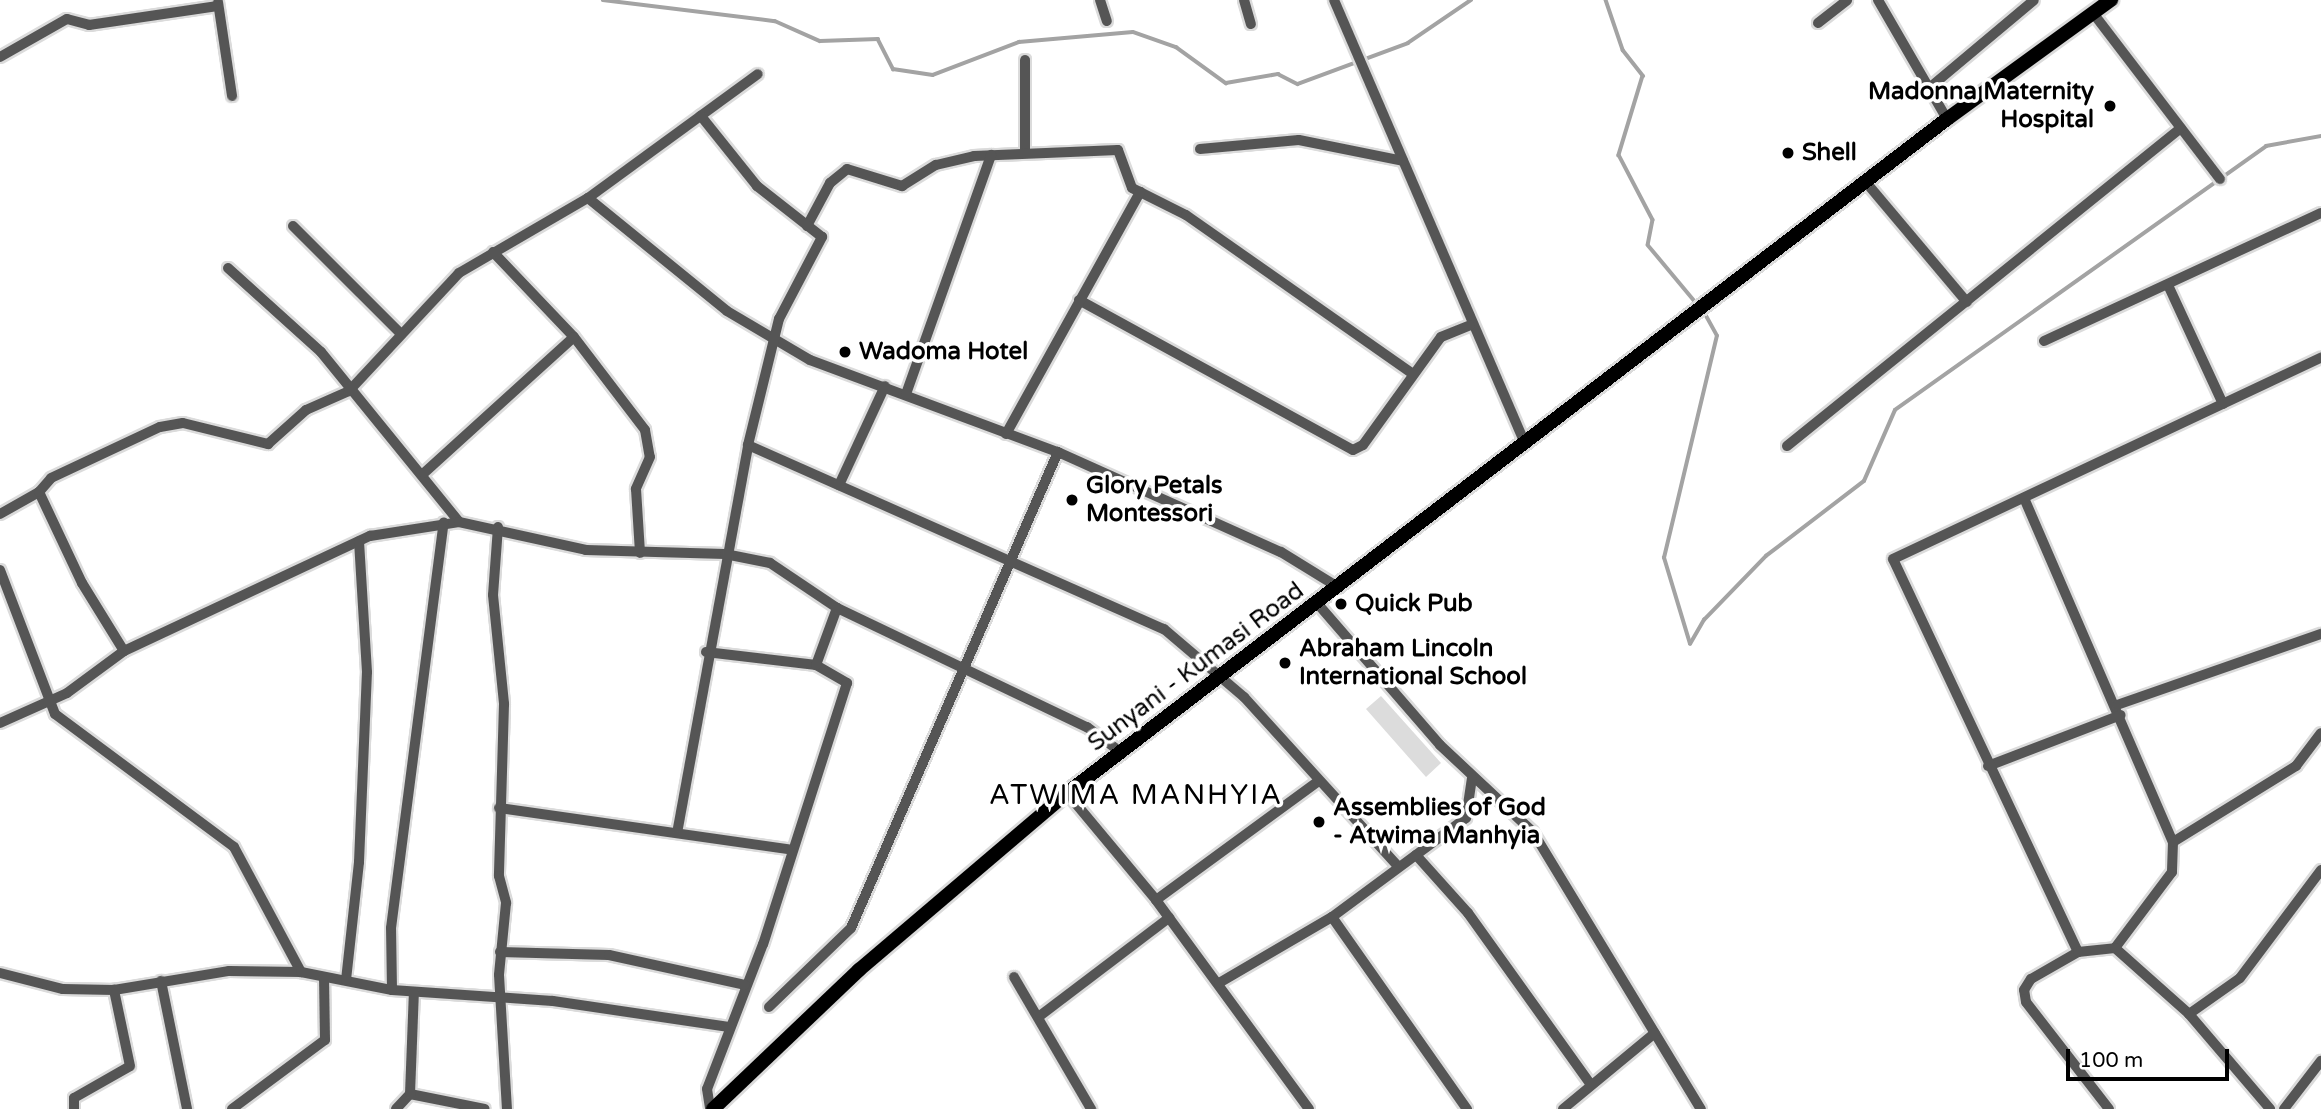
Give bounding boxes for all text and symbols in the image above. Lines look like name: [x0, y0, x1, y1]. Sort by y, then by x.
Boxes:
place label: Madonna Maternity Hospital: [1868, 78, 2094, 134]
marker: Madonna Maternity Hospital: [2100, 96, 2120, 116]
place label: Shell: [1802, 139, 1857, 167]
marker: Shell: [1780, 145, 1796, 161]
place label: Wadoma Hotel: [859, 338, 1028, 366]
marker: Wadoma Hotel: [837, 344, 853, 360]
place label: Glory Petals Montessori: [1086, 472, 1223, 528]
marker: Glory Petals Montessori: [1064, 492, 1080, 508]
street label: Sunyani - Kumasi Road: [1082, 576, 1310, 758]
place label: Quick Pub: [1355, 590, 1473, 618]
marker: Quick Pub: [1333, 596, 1349, 612]
place label: Abraham Lincoln International School: [1299, 635, 1527, 691]
marker: Abraham Lincoln International School: [1277, 655, 1293, 671]
district label: ATWIMA MANHYIA: [991, 778, 1281, 812]
place label: Assemblies of God - Atwima Manhyia: [1333, 794, 1546, 850]
marker: Assemblies of God - Atwima Manhyia: [1311, 814, 1327, 830]
scale bar: [2069, 1036, 2232, 1080]
text: 100 m: [2079, 1048, 2143, 1073]

